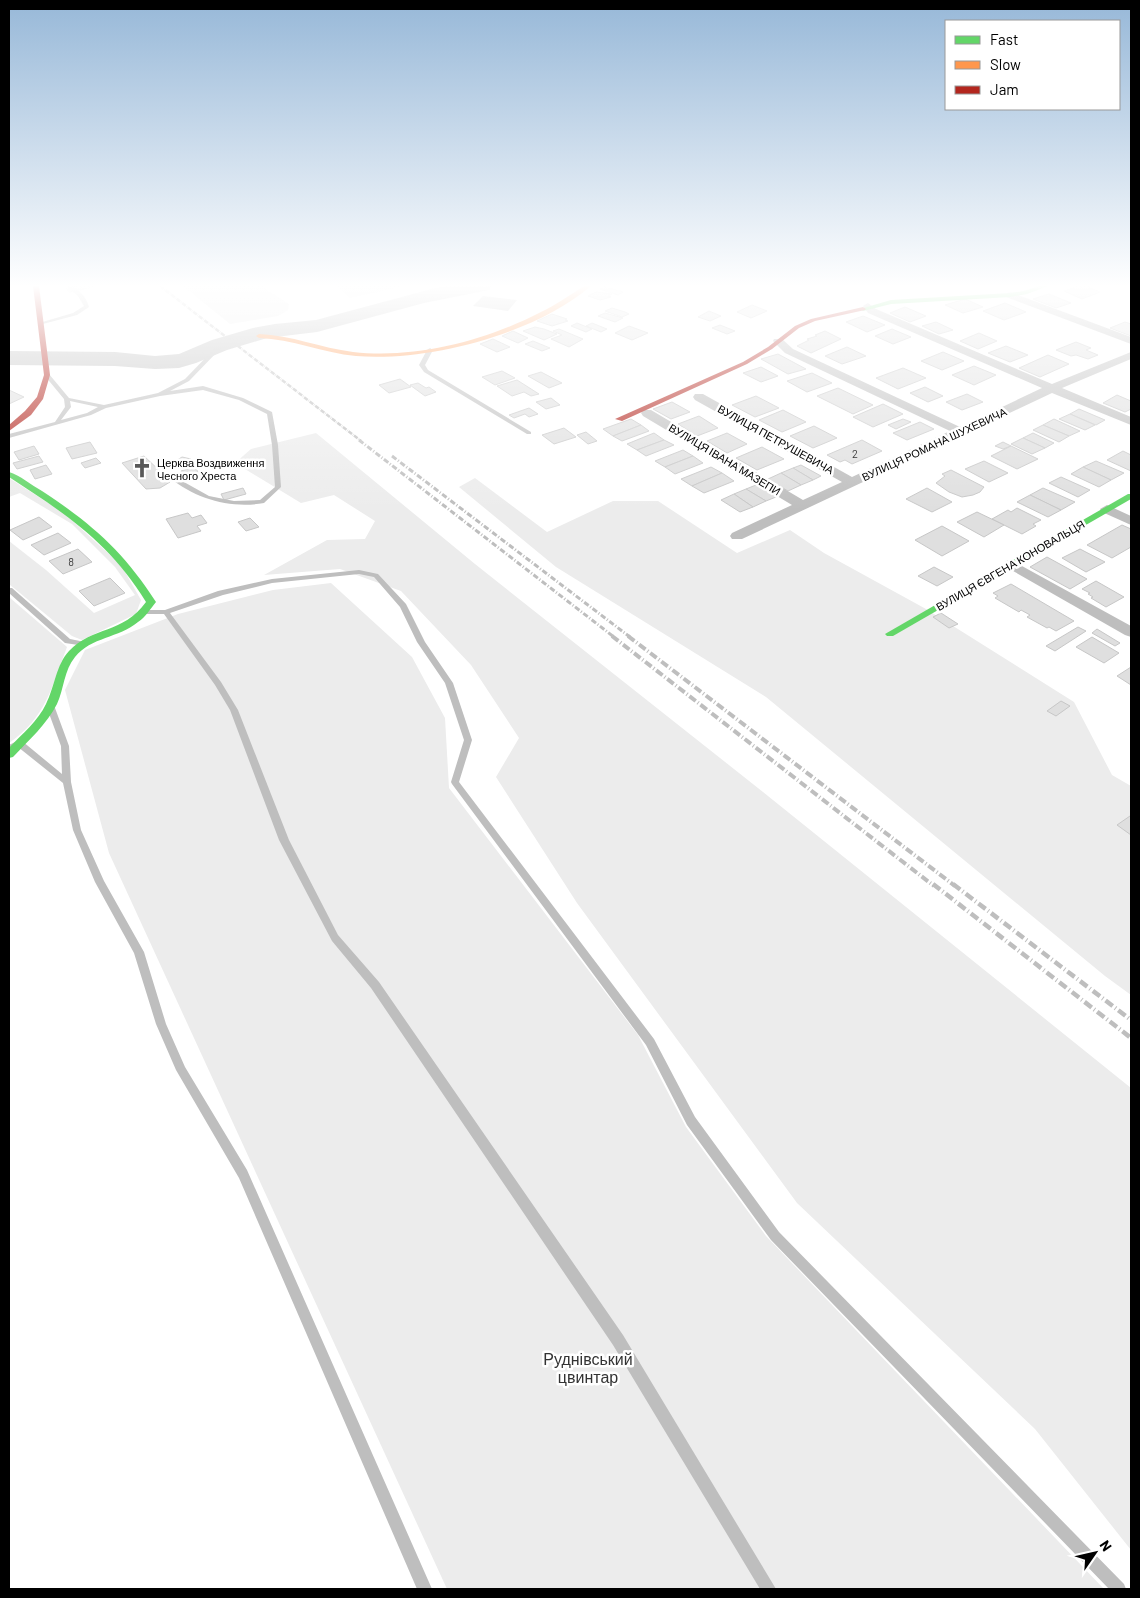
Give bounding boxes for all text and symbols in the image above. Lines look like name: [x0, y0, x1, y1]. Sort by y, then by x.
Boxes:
legend: [945, 20, 1120, 110]
text: Fast: [990, 30, 1018, 48]
text: Slow: [990, 55, 1021, 73]
text: Jam: [990, 80, 1019, 98]
street label: ВУЛИЦЯ ПЕТРУШЕВИЧА: [716, 402, 837, 477]
street label: ВУЛИЦЯ РОМАНА ШУХЕВИЧА: [860, 404, 1009, 483]
street label: ВУЛИЦЯ ІВАНА МАЗЕПИ: [667, 420, 783, 498]
house number: 2: [852, 447, 858, 460]
place label: Церква Воздвиження Чесного Хреста: [157, 456, 264, 482]
church icon: Церква Воздвиження Чесного Хреста: [131, 457, 153, 479]
street label: ВУЛИЦЯ ЄВГЕНА КОНОВАЛЬЦЯ: [933, 517, 1087, 613]
house number: 8: [68, 555, 74, 568]
park label: Руднівський цвинтар: [543, 1349, 633, 1386]
north arrow: [1070, 1528, 1120, 1578]
text: N: [1097, 1537, 1116, 1554]

